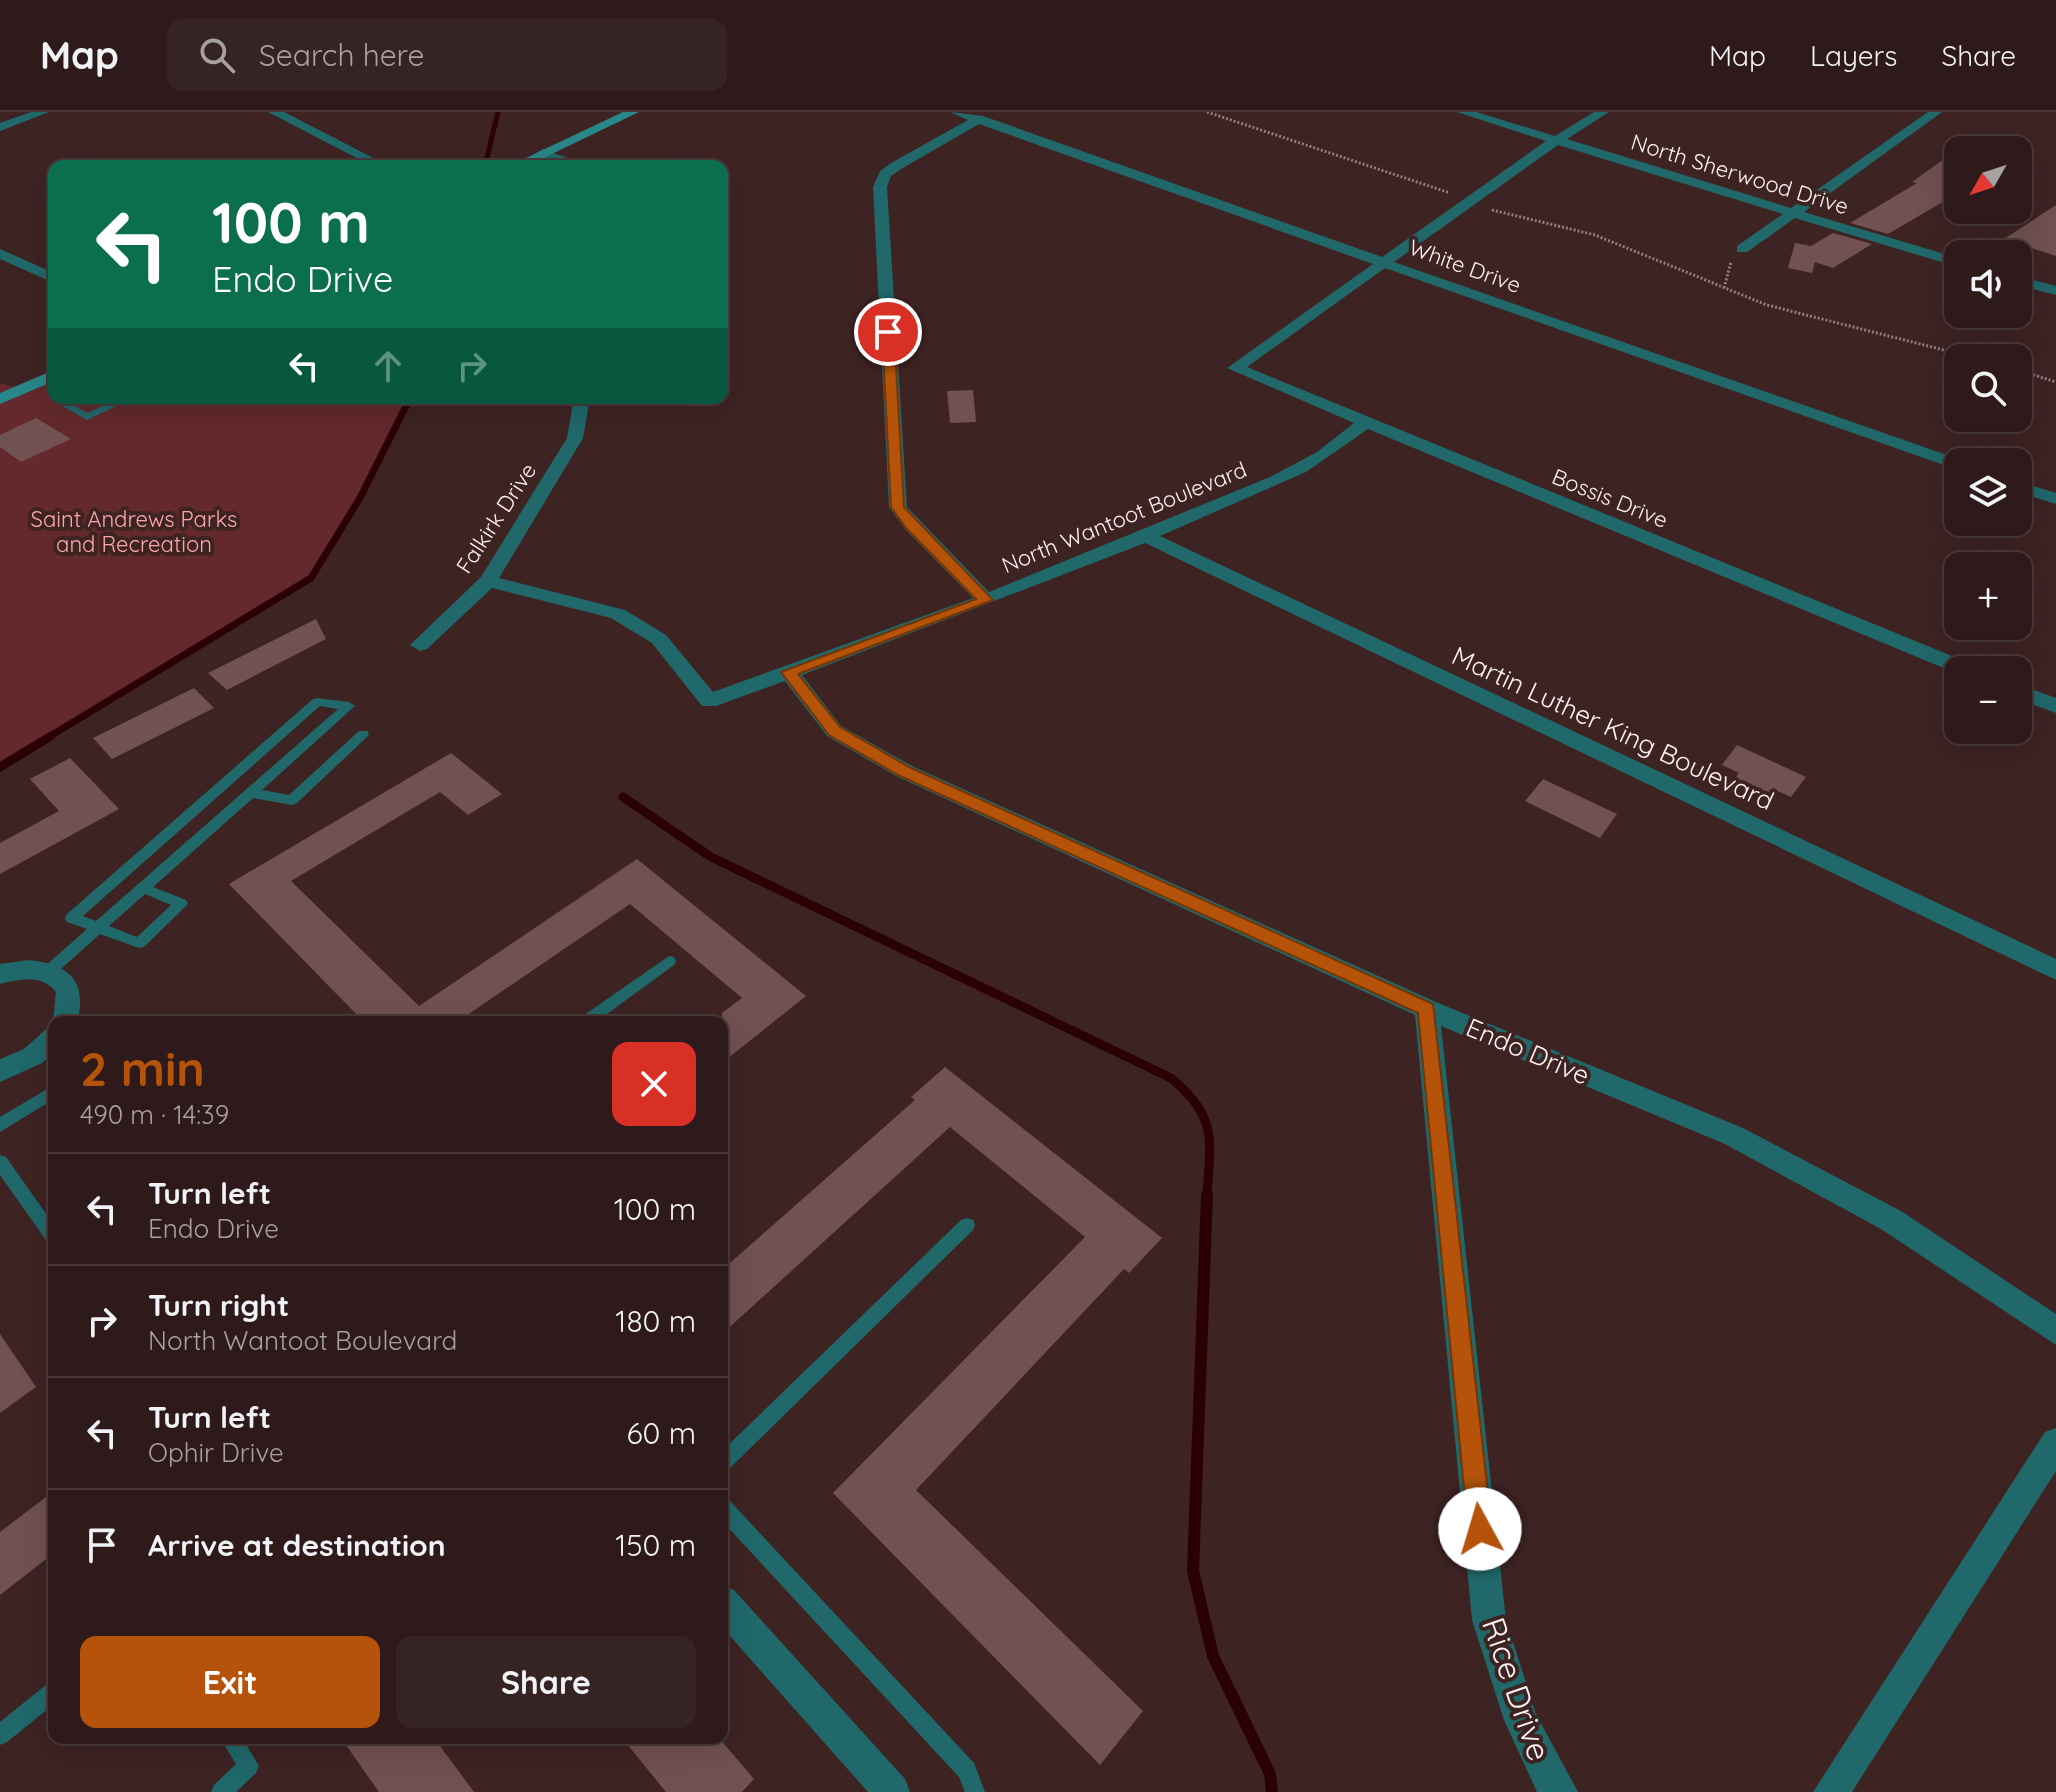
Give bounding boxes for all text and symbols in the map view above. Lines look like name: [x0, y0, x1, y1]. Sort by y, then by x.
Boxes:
search box: [167, 19, 727, 91]
text: Map: [40, 31, 119, 79]
icon: search: [195, 33, 239, 77]
text: Search here: [259, 36, 424, 74]
text: Map: [1709, 38, 1766, 73]
text: Layers: [1810, 38, 1897, 73]
text: Share: [1941, 38, 2016, 73]
street label: North Sherwood Drive: [1628, 128, 1852, 220]
north arrow: [1944, 136, 2032, 224]
map controls: [1944, 136, 2032, 744]
text: 100 m: [212, 187, 370, 257]
icon: left: [80, 192, 184, 296]
street label: White Drive: [1405, 233, 1525, 299]
button: sound: [1944, 240, 2032, 328]
text: Endo Drive: [212, 256, 393, 301]
pin: [854, 298, 922, 366]
icon: arrive: [866, 310, 910, 354]
icon: left: [282, 344, 326, 388]
icon: ahead: [366, 344, 410, 388]
icon: right: [450, 344, 494, 388]
button: search: [1944, 344, 2032, 432]
button: layers: [1944, 448, 2032, 536]
street label: North Wantoot Boulevard: [997, 455, 1251, 579]
street label: Falkirk Drive: [450, 457, 542, 579]
street label: Bossis Drive: [1548, 462, 1672, 534]
park label: Saint Andrews Parks and Recreation: [31, 505, 237, 558]
button: +: [1944, 552, 2032, 640]
street label: Martin Luther King Boulevard: [1447, 639, 1779, 817]
button: −: [1944, 656, 2032, 744]
street label: Endo Drive: [1461, 1010, 1595, 1092]
text: 2 min: [80, 1038, 205, 1098]
button: close: [612, 1042, 696, 1126]
text: 490 m · 14:39: [80, 1098, 229, 1131]
text: Turn left: [148, 1174, 271, 1212]
icon: left: [80, 1187, 124, 1231]
text: 100 m: [614, 1190, 696, 1228]
text: Endo Drive: [148, 1212, 279, 1245]
text: Turn right: [148, 1286, 289, 1324]
icon: right: [80, 1299, 124, 1343]
text: 180 m: [615, 1302, 696, 1340]
text: North Wantoot Boulevard: [148, 1324, 457, 1357]
text: Turn left: [148, 1398, 271, 1436]
icon: left: [80, 1411, 124, 1455]
text: 60 m: [626, 1414, 696, 1452]
text: Ophir Drive: [148, 1436, 284, 1469]
position arrow: [1438, 1487, 1522, 1571]
icon: arrive: [80, 1523, 124, 1567]
text: Arrive at destination: [148, 1526, 446, 1564]
text: 150 m: [615, 1526, 696, 1564]
street label: Rice Drive: [1474, 1612, 1560, 1766]
button: Exit: [80, 1636, 380, 1728]
button: Share: [396, 1636, 696, 1728]

